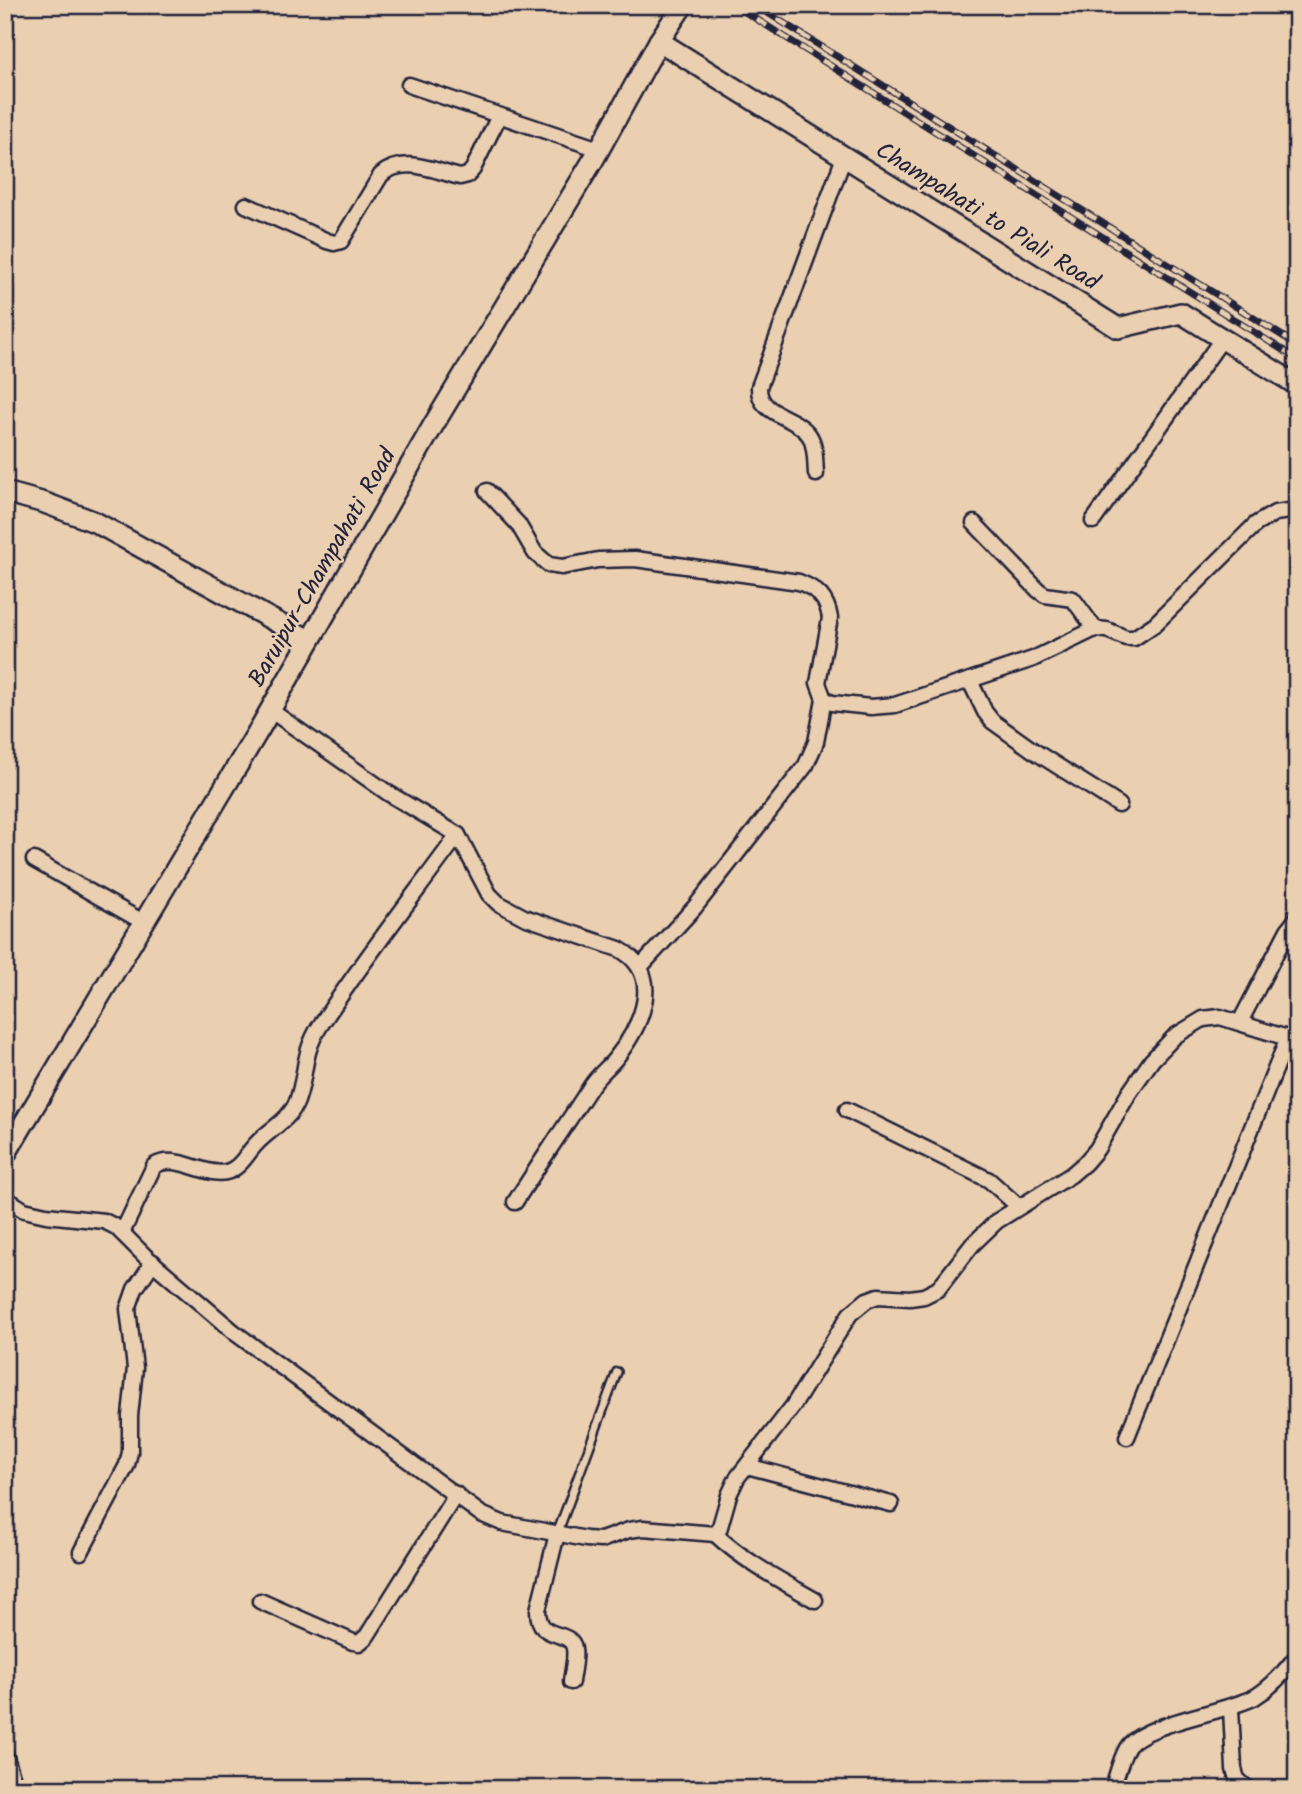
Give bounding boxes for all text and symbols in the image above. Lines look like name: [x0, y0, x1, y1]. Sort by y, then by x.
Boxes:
street label: Champahati to Piali Road: [867, 132, 1108, 302]
street label: Baruipur-Champahati Road: [238, 440, 408, 695]

